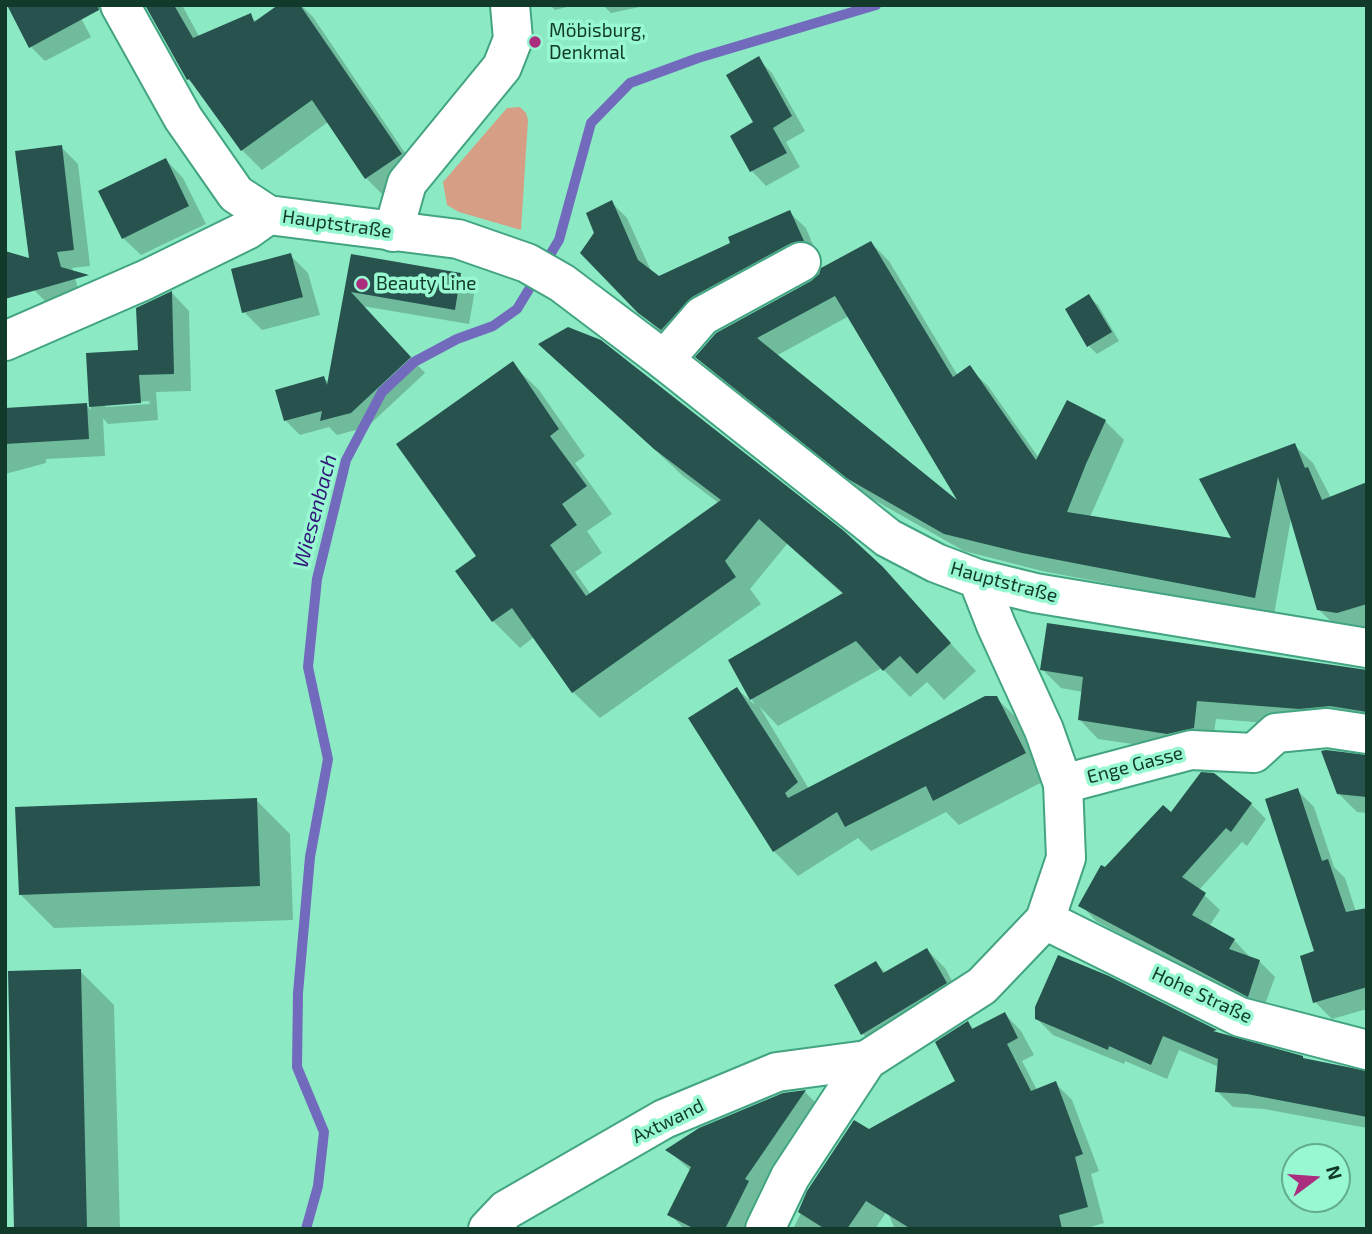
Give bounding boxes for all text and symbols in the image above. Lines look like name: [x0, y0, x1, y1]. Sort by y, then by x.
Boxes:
place label: Möbisburg, Denkmal: [549, 20, 646, 64]
marker: Möbisburg, Denkmal: [527, 34, 543, 50]
street label: Hauptstraße: [281, 205, 393, 243]
place label: Beauty Line: [376, 273, 476, 295]
marker: Beauty Line: [354, 276, 370, 292]
water label: Wiesenbach: [288, 451, 342, 571]
street label: Hauptstraße: [948, 557, 1060, 607]
street label: Enge Gasse: [1084, 741, 1186, 789]
street label: Hohe Straße: [1148, 962, 1256, 1028]
street label: Axtwand: [628, 1094, 708, 1148]
north arrow: [1281, 1143, 1351, 1213]
text: N: [1322, 1163, 1348, 1182]

